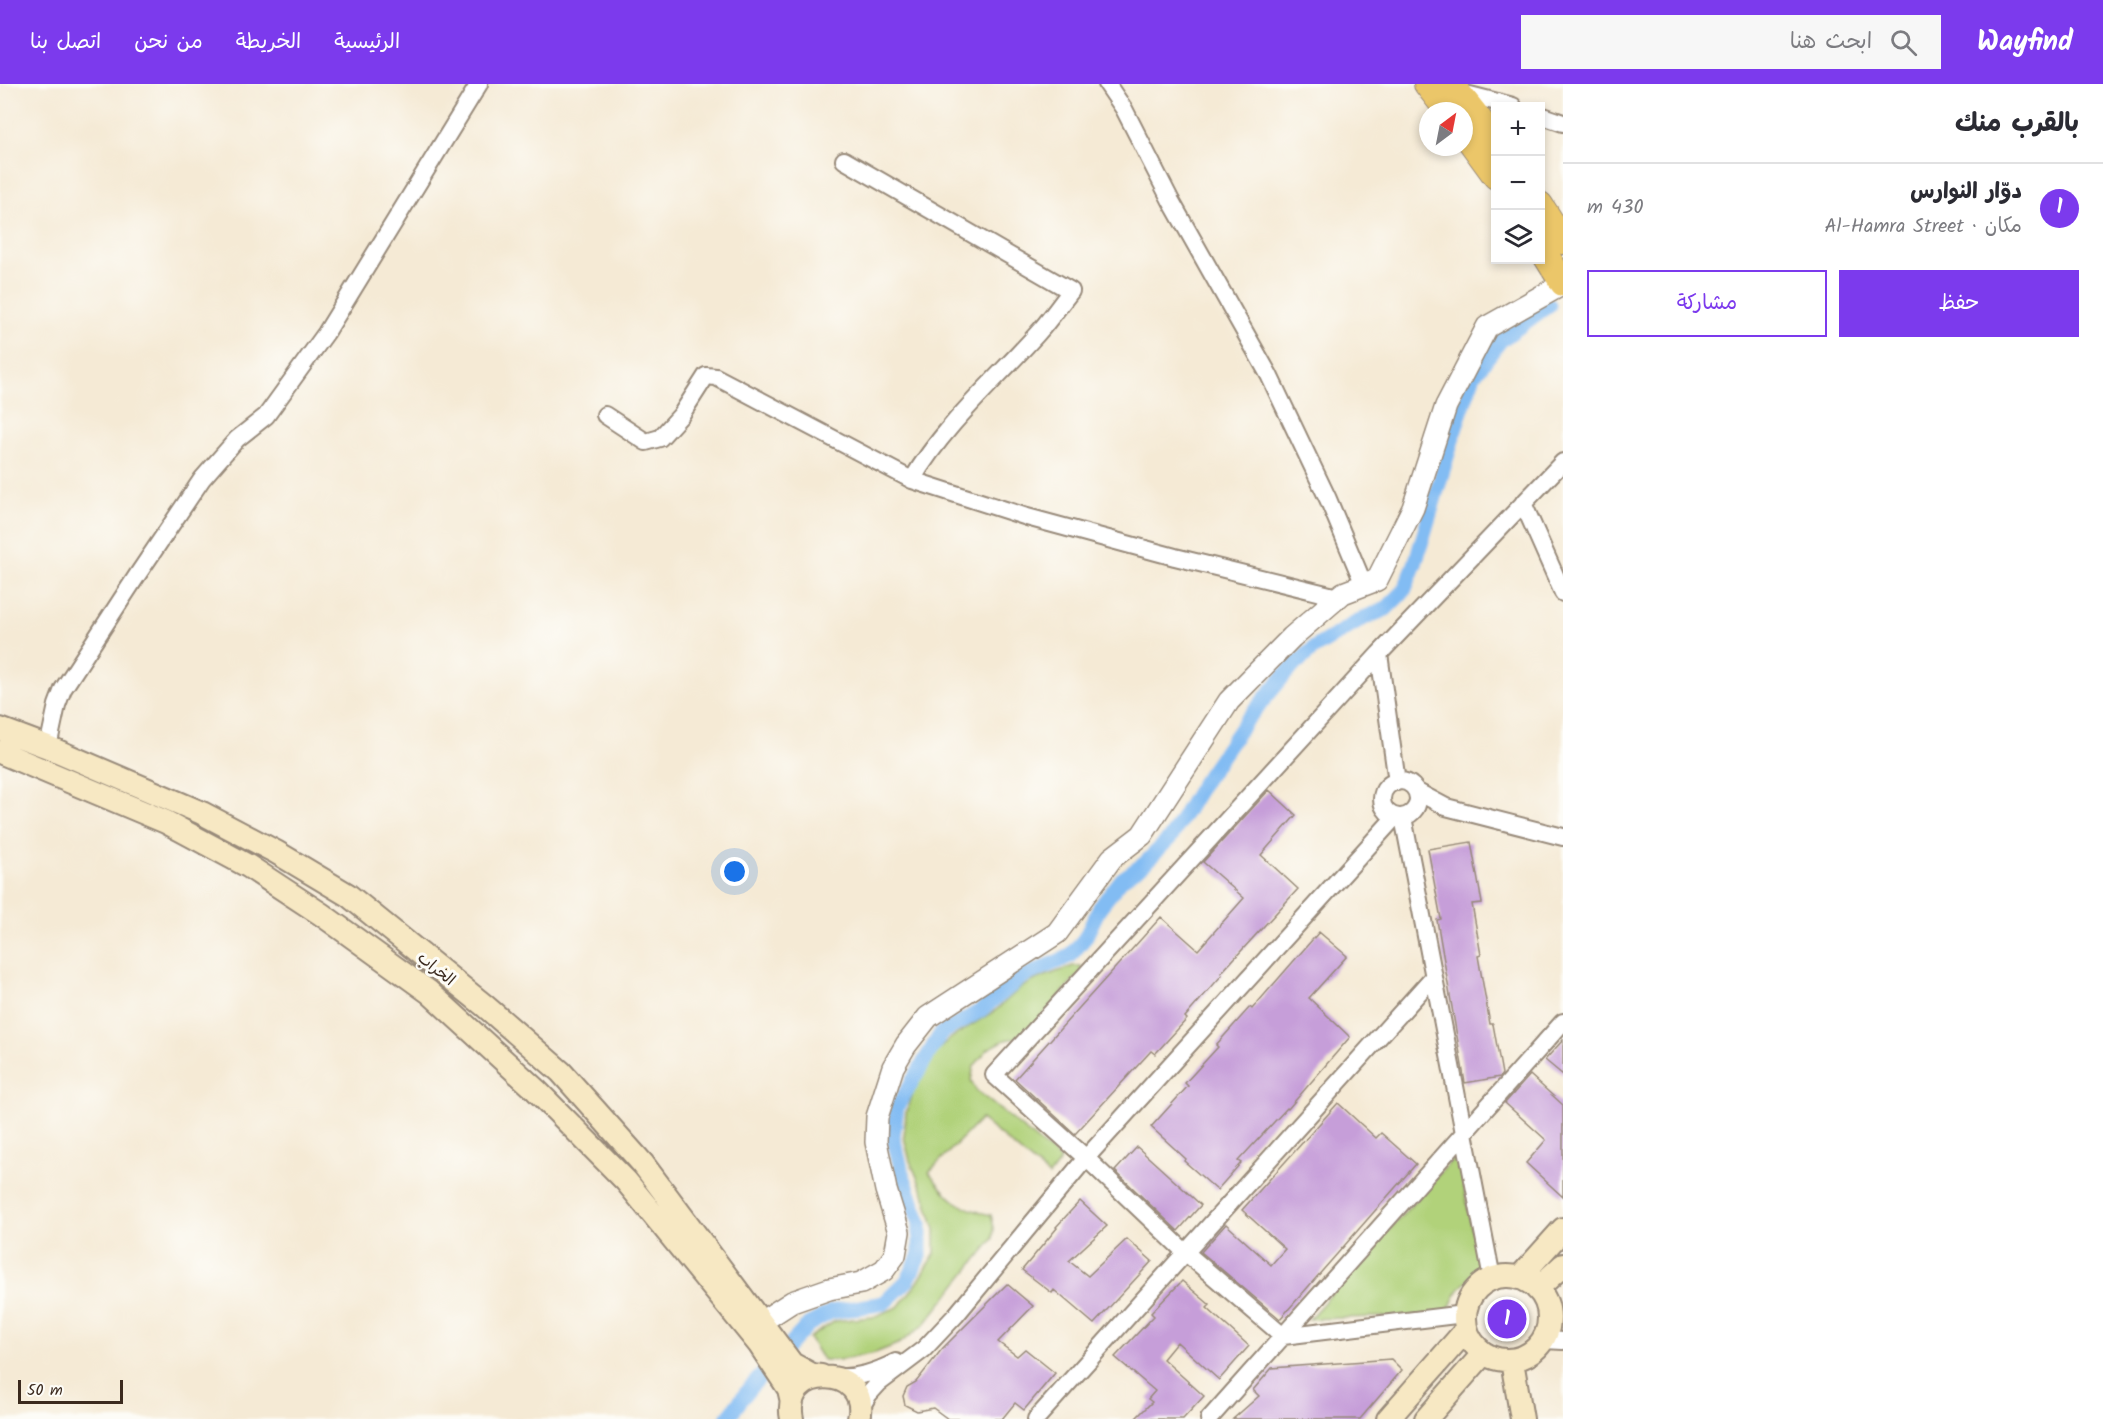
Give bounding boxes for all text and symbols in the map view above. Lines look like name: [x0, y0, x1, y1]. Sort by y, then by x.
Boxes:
search box: [1521, 15, 1941, 69]
text: Wayfind: [1977, 20, 2073, 65]
text: ابحث هنا: [1790, 25, 1872, 60]
text: اتصل بنا: [30, 26, 101, 59]
text: من نحن: [134, 26, 203, 59]
text: الخريطة: [236, 26, 301, 59]
text: الرئيسية: [334, 26, 400, 59]
icon: search: [1887, 26, 1920, 59]
north arrow: [1419, 102, 1473, 156]
map controls: [1491, 102, 1545, 264]
button: +: [1491, 102, 1545, 156]
text: بالقرب منك: [1955, 103, 2079, 145]
button: −: [1491, 156, 1545, 210]
text: دوّار النوارس: [1910, 175, 2022, 210]
text: 430 m: [1587, 192, 1643, 224]
text: 1: [2056, 192, 2063, 224]
button: layers: [1491, 210, 1545, 264]
text: مكان · Al-Hamra Street: [1824, 211, 2022, 243]
button: مشاركة: [1587, 270, 1827, 337]
button: حفظ: [1839, 270, 2079, 337]
your location: [720, 857, 749, 886]
street label: الخراب: [412, 946, 461, 992]
pin: 1: [1488, 1296, 1526, 1342]
scale bar: [18, 1377, 123, 1404]
text: 50 m: [27, 1378, 63, 1403]

